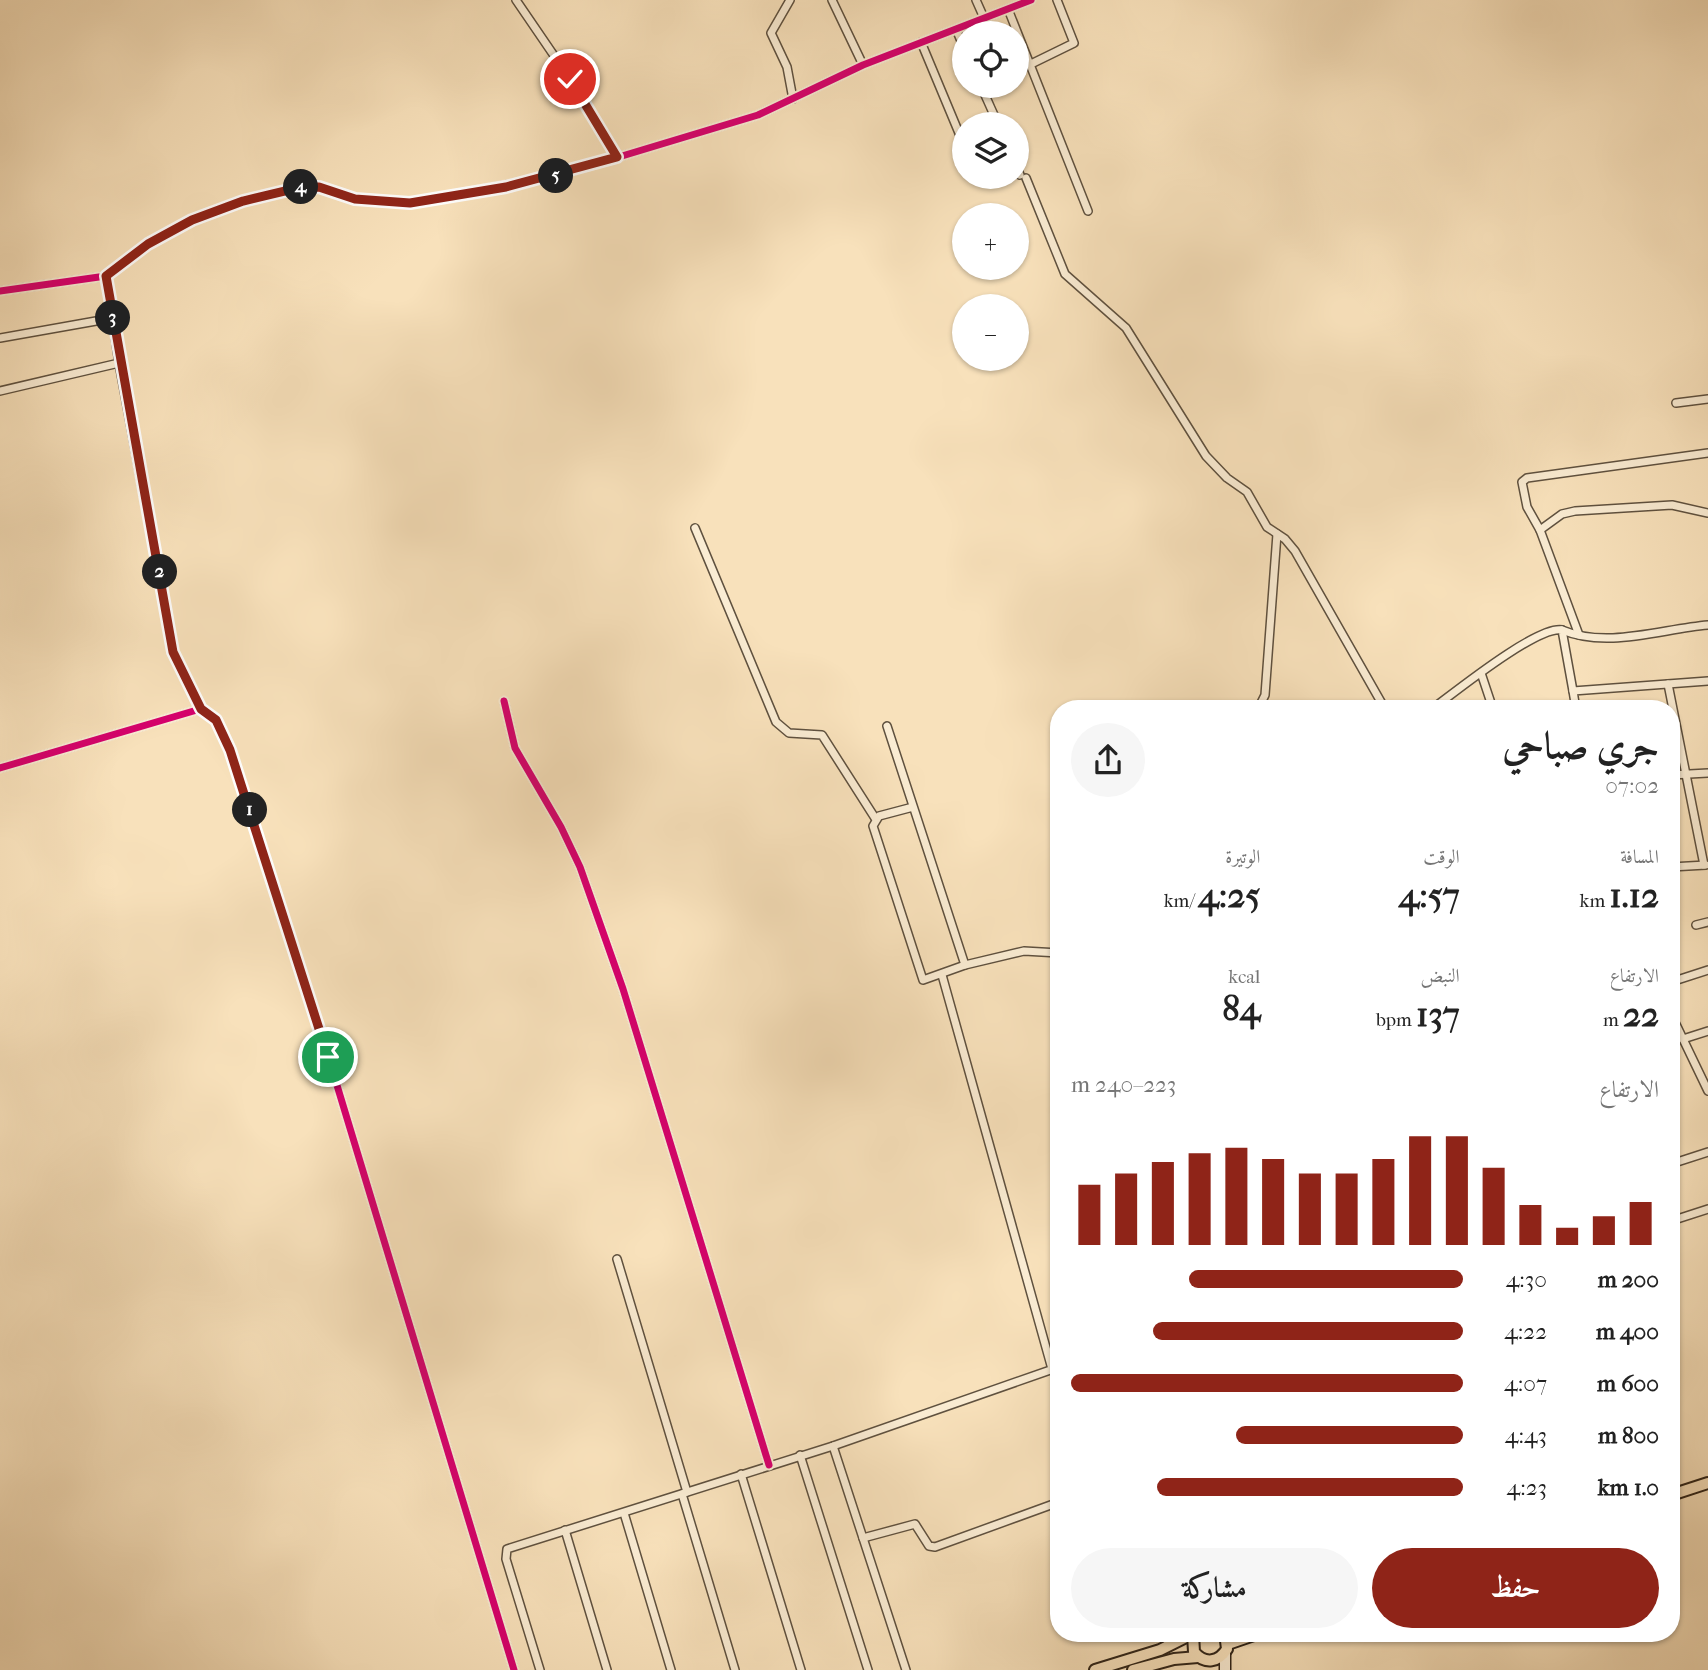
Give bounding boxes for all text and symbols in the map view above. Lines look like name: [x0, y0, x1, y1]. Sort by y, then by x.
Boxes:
map controls: [952, 21, 1029, 371]
button: locate: [952, 21, 1029, 98]
pin: [540, 49, 600, 109]
icon: check: [551, 60, 589, 98]
button: layers: [952, 112, 1029, 189]
pin: 5: [538, 158, 574, 194]
text: 5: [551, 164, 560, 186]
pin: 4: [284, 170, 318, 204]
text: 4: [295, 175, 306, 197]
button: +: [952, 203, 1029, 280]
button: −: [952, 294, 1029, 371]
pin: 3: [96, 300, 130, 336]
text: 3: [109, 306, 116, 328]
pin: 2: [142, 554, 178, 590]
text: 2: [155, 560, 164, 582]
button: share: [1071, 723, 1145, 797]
text: جري صباحي: [1502, 723, 1659, 768]
text: 07:02: [1605, 772, 1659, 799]
pin: 1: [232, 792, 268, 828]
text: 1: [246, 798, 253, 820]
text: الوتيرة: [1225, 846, 1260, 868]
text: الوقت: [1423, 846, 1460, 868]
text: المسافة: [1620, 846, 1659, 868]
text: 4:25: [1198, 875, 1260, 916]
text: 4:57: [1399, 875, 1460, 916]
text: 1.12: [1609, 875, 1659, 916]
text: /km: [1164, 890, 1198, 912]
text: km: [1580, 890, 1609, 912]
text: النبض: [1421, 965, 1460, 987]
text: الارتفاع: [1610, 965, 1659, 987]
text: kcal: [1228, 966, 1260, 988]
text: 84: [1222, 988, 1260, 1029]
text: 137: [1416, 994, 1460, 1035]
text: 22: [1623, 994, 1659, 1035]
text: bpm: [1376, 1009, 1416, 1031]
text: m: [1603, 1009, 1623, 1031]
pin: [298, 1027, 358, 1087]
icon: arrive: [309, 1038, 347, 1076]
text: 223–240 m: [1071, 1071, 1176, 1098]
text: الارتفاع: [1599, 1076, 1659, 1103]
text: 4:30: [1506, 1266, 1547, 1293]
text: 200 m: [1598, 1266, 1659, 1293]
text: 4:22: [1504, 1318, 1547, 1345]
text: 400 m: [1596, 1318, 1659, 1345]
text: 4:07: [1504, 1370, 1547, 1397]
text: 600 m: [1597, 1370, 1659, 1397]
text: 4:43: [1505, 1422, 1547, 1449]
text: 800 m: [1598, 1422, 1659, 1449]
text: 4:23: [1507, 1474, 1547, 1501]
text: 1.0 km: [1598, 1474, 1659, 1501]
button: مشاركة: [1071, 1548, 1358, 1628]
button: حفظ: [1372, 1548, 1659, 1628]

